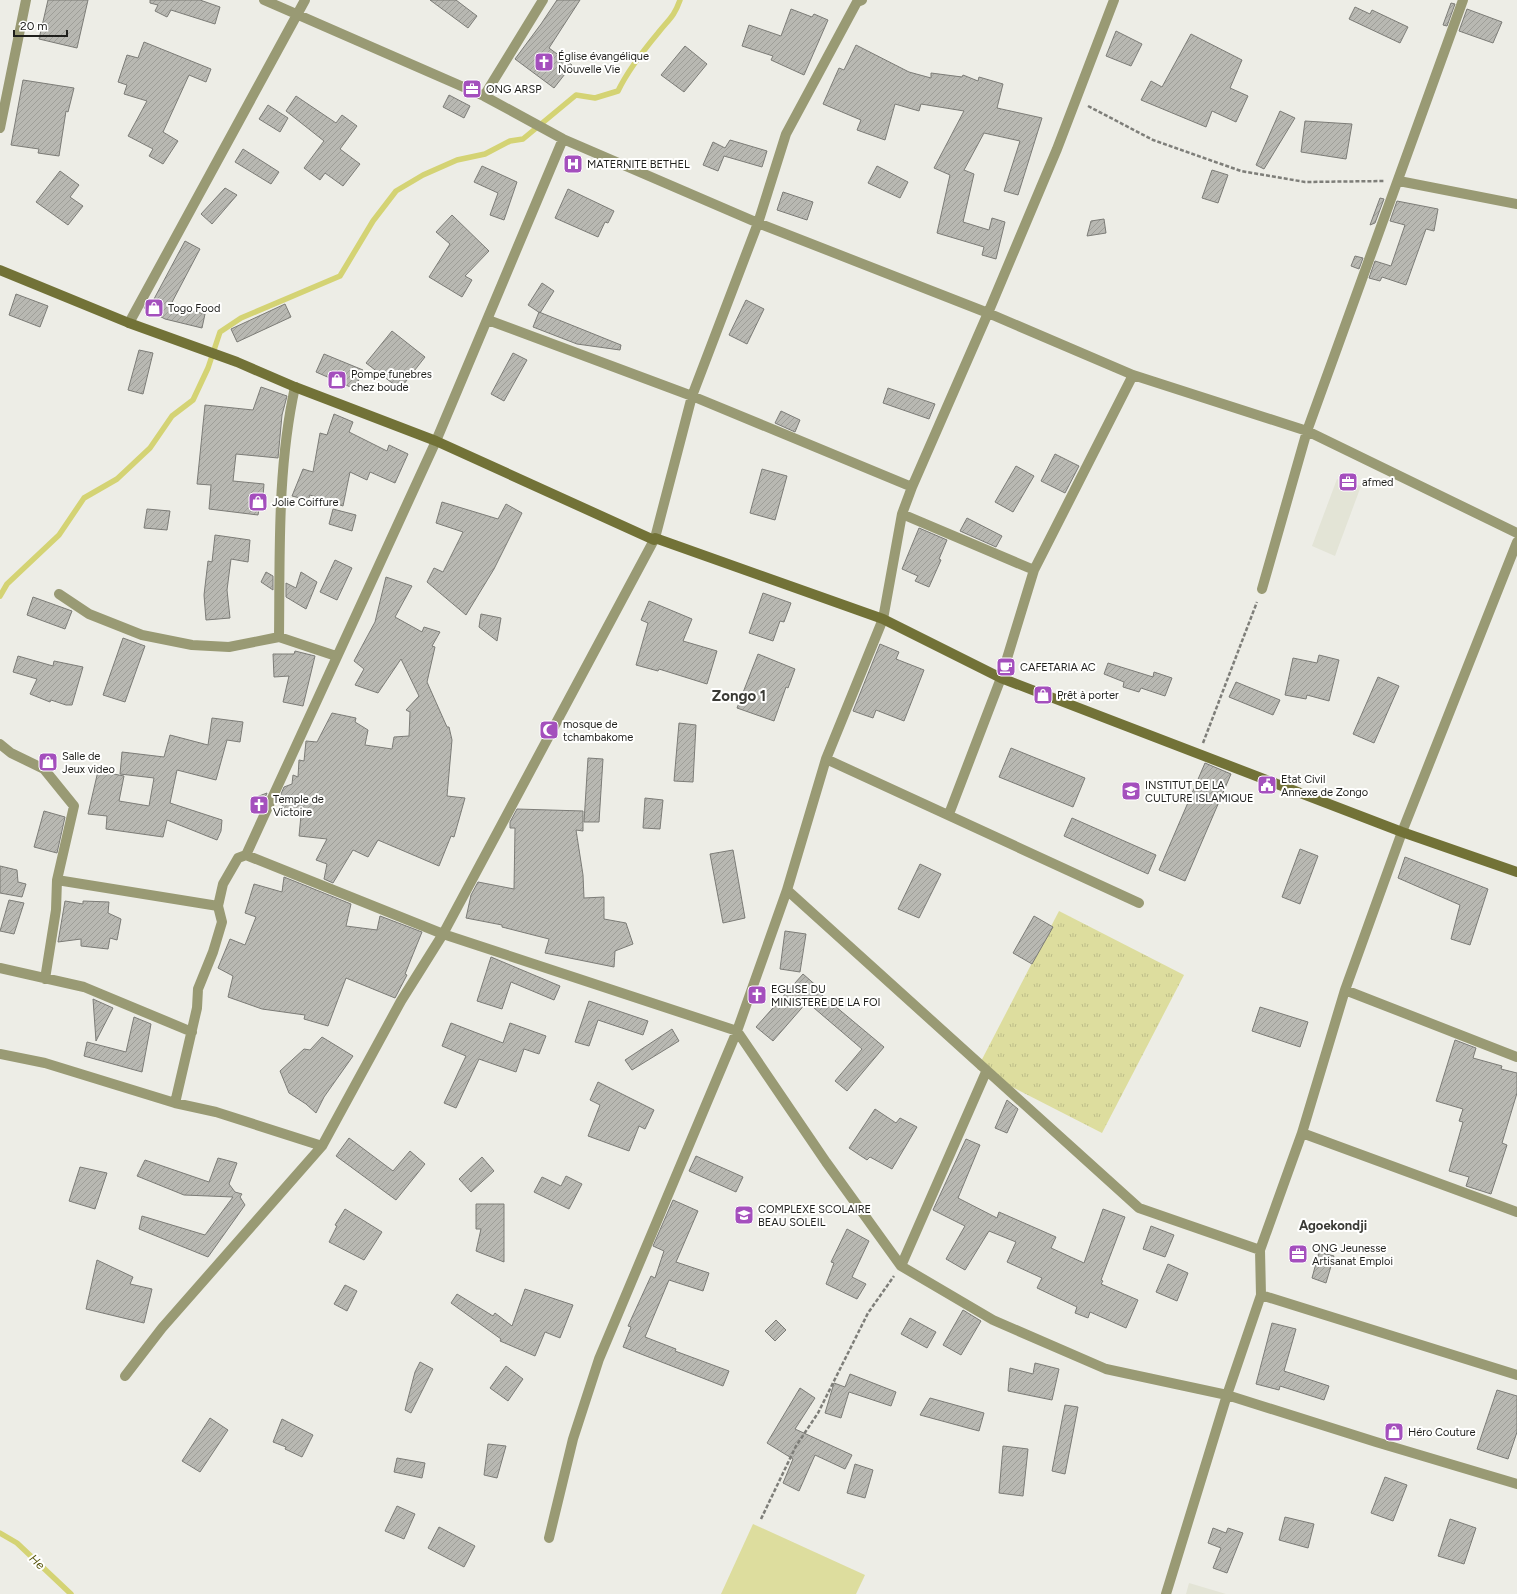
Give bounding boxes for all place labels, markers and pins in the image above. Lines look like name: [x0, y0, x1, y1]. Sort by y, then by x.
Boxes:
place label: Église évangélique Nouvelle Vie: [558, 50, 649, 76]
church icon: Église évangélique Nouvelle Vie: [533, 51, 555, 73]
office icon: ONG ARSP: [461, 78, 483, 100]
place label: ONG ARSP: [486, 83, 542, 96]
hospital icon: MATERNITE BETHEL: [562, 153, 584, 175]
place label: MATERNITE BETHEL: [587, 158, 690, 171]
shop icon: Togo Food: [143, 297, 165, 319]
place label: Togo Food: [168, 302, 220, 315]
place label: Pompe funebres chez boude: [351, 368, 432, 394]
shop icon: Pompe funebres chez boude: [326, 369, 348, 391]
office icon: afmed: [1337, 471, 1359, 493]
place label: afmed: [1362, 476, 1393, 489]
shop icon: Jolie Coiffure: [247, 491, 269, 513]
place label: Jolie Coiffure: [272, 496, 339, 509]
cafe icon: CAFETARIA AC: [995, 656, 1017, 678]
place label: CAFETARIA AC: [1020, 661, 1096, 674]
shop icon: Prêt à porter: [1032, 684, 1054, 706]
place label: Prêt à porter: [1057, 689, 1119, 702]
place label: mosque de tchambakome: [563, 718, 633, 744]
mosque icon: mosque de tchambakome: [538, 719, 560, 741]
place label: Salle de Jeux video: [62, 750, 115, 776]
shop icon: Salle de Jeux video: [37, 751, 59, 773]
place label: Etat Civil Annexe de Zongo: [1281, 773, 1368, 799]
public building icon: Etat Civil Annexe de Zongo: [1256, 774, 1278, 796]
place label: INSTITUT DE LA CULTURE ISLAMIQUE: [1145, 779, 1254, 805]
school or university icon: INSTITUT DE LA CULTURE ISLAMIQUE: [1120, 780, 1142, 802]
place label: Temple de Victoire: [273, 793, 324, 819]
church icon: Temple de Victoire: [248, 794, 270, 816]
place label: EGLISE DU MINISTERE DE LA FOI: [771, 983, 880, 1009]
church icon: EGLISE DU MINISTERE DE LA FOI: [746, 984, 768, 1006]
place label: COMPLEXE SCOLAIRE BEAU SOLEIL: [758, 1203, 871, 1229]
school or university icon: COMPLEXE SCOLAIRE BEAU SOLEIL: [733, 1204, 755, 1226]
place label: ONG Jeunesse Artisanat Emploi: [1312, 1242, 1393, 1268]
office icon: ONG Jeunesse Artisanat Emploi: [1287, 1243, 1309, 1265]
shop icon: Héro Couture: [1383, 1421, 1405, 1443]
place label: Héro Couture: [1408, 1426, 1476, 1439]

